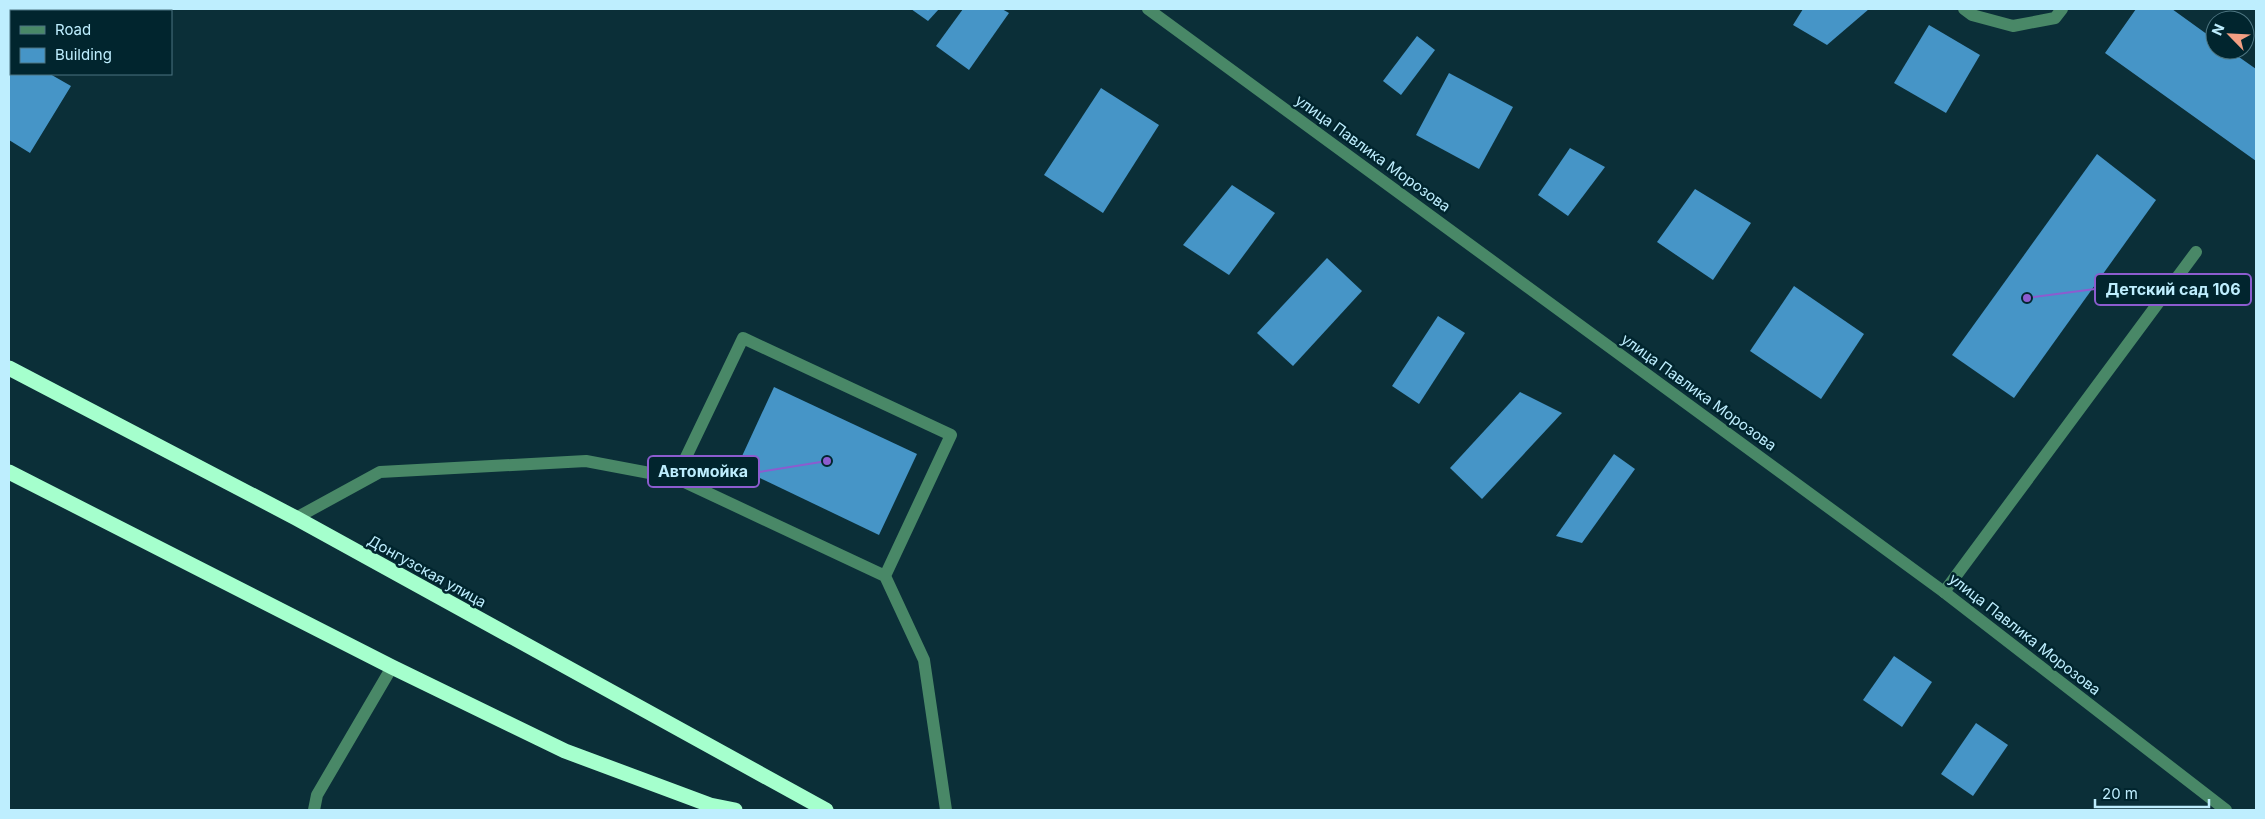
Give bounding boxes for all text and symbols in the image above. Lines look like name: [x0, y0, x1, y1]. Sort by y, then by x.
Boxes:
legend: [10, 10, 172, 75]
north arrow: [2205, 10, 2255, 60]
text: Road: [55, 20, 91, 39]
text: N: [2208, 21, 2228, 38]
text: Building: [55, 45, 112, 64]
street label: улица Павлика Морозова: [1292, 90, 1454, 216]
callout: Детский сад 106: [2095, 274, 2251, 305]
text: Детский сад 106: [2105, 279, 2241, 299]
street label: улица Павлика Морозова: [1618, 329, 1780, 455]
callout: Автомойка: [648, 456, 759, 487]
text: Автомойка: [658, 461, 748, 481]
street label: Донгузская улица: [364, 531, 490, 611]
street label: улица Павлика Морозова: [1945, 569, 2105, 699]
scale bar: [2095, 776, 2209, 808]
text: 20 m: [2102, 784, 2138, 803]

